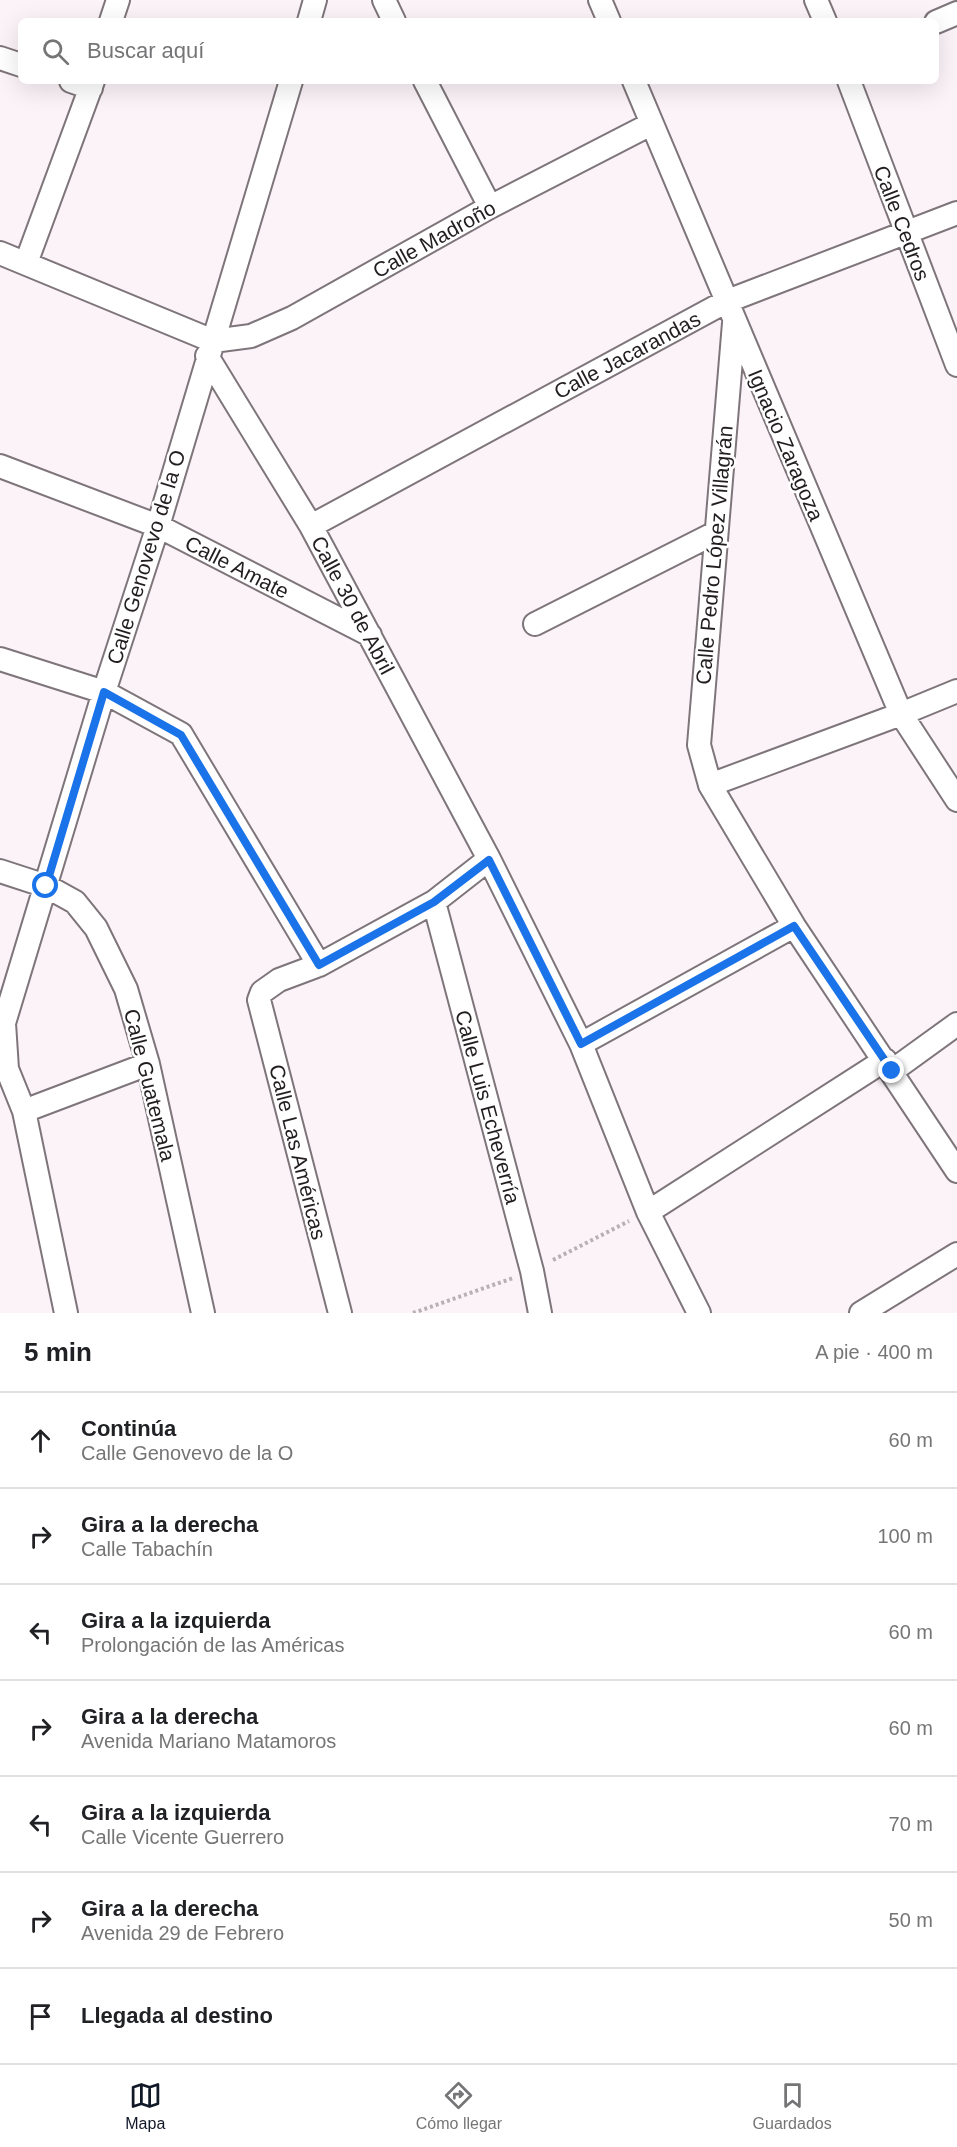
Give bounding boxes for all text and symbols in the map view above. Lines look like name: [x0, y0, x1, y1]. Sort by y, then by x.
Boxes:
search box: [18, 18, 939, 84]
icon: search: [39, 35, 72, 68]
text: Buscar aquí: [87, 38, 204, 63]
street label: Calle Cedros: [870, 162, 934, 284]
street label: Calle Madroño: [369, 196, 499, 282]
street label: Calle Jacarandas: [550, 307, 704, 403]
street label: Ignacio Zaragoza: [744, 366, 828, 524]
street label: Calle Pedro López Villagrán: [691, 425, 737, 685]
street label: Calle Genovevo de la O: [102, 447, 190, 667]
street label: Calle Amate: [181, 531, 293, 603]
street label: Calle 30 de Abril: [307, 532, 399, 678]
route start: [32, 872, 58, 898]
street label: Calle Guatemala: [120, 1006, 180, 1164]
street label: Calle Luis Echeverría: [451, 1008, 525, 1207]
route end: [878, 1057, 904, 1083]
street label: Calle Las Américas: [265, 1062, 331, 1242]
text: 5 min: [24, 1337, 92, 1367]
text: A pie · 400 m: [815, 1341, 933, 1363]
text: Continúa: [81, 1416, 176, 1441]
icon: ahead: [24, 1424, 57, 1457]
text: 60 m: [889, 1429, 933, 1451]
text: Calle Genovevo de la O: [81, 1442, 293, 1464]
text: Gira a la derecha: [81, 1512, 258, 1537]
icon: right: [24, 1520, 57, 1553]
text: 100 m: [877, 1525, 933, 1547]
text: Calle Tabachín: [81, 1538, 213, 1560]
text: Gira a la izquierda: [81, 1608, 271, 1633]
icon: left: [24, 1616, 57, 1649]
text: 60 m: [889, 1621, 933, 1643]
text: Prolongación de las Américas: [81, 1634, 344, 1656]
text: Gira a la derecha: [81, 1704, 258, 1729]
icon: right: [24, 1712, 57, 1745]
text: 60 m: [889, 1717, 933, 1739]
text: Avenida Mariano Matamoros: [81, 1730, 336, 1752]
text: Gira a la izquierda: [81, 1800, 271, 1825]
icon: left: [24, 1808, 57, 1841]
text: 70 m: [889, 1813, 933, 1835]
text: Calle Vicente Guerrero: [81, 1826, 284, 1848]
text: Gira a la derecha: [81, 1896, 258, 1921]
icon: right: [24, 1904, 57, 1937]
text: 50 m: [889, 1909, 933, 1931]
text: Avenida 29 de Febrero: [81, 1922, 284, 1944]
icon: arrive: [24, 2000, 57, 2033]
text: Llegada al destino: [81, 2003, 273, 2028]
tab: Mapa: [125, 2079, 165, 2133]
tab: Cómo llegar: [416, 2079, 502, 2133]
tab: Guardados: [753, 2079, 832, 2133]

